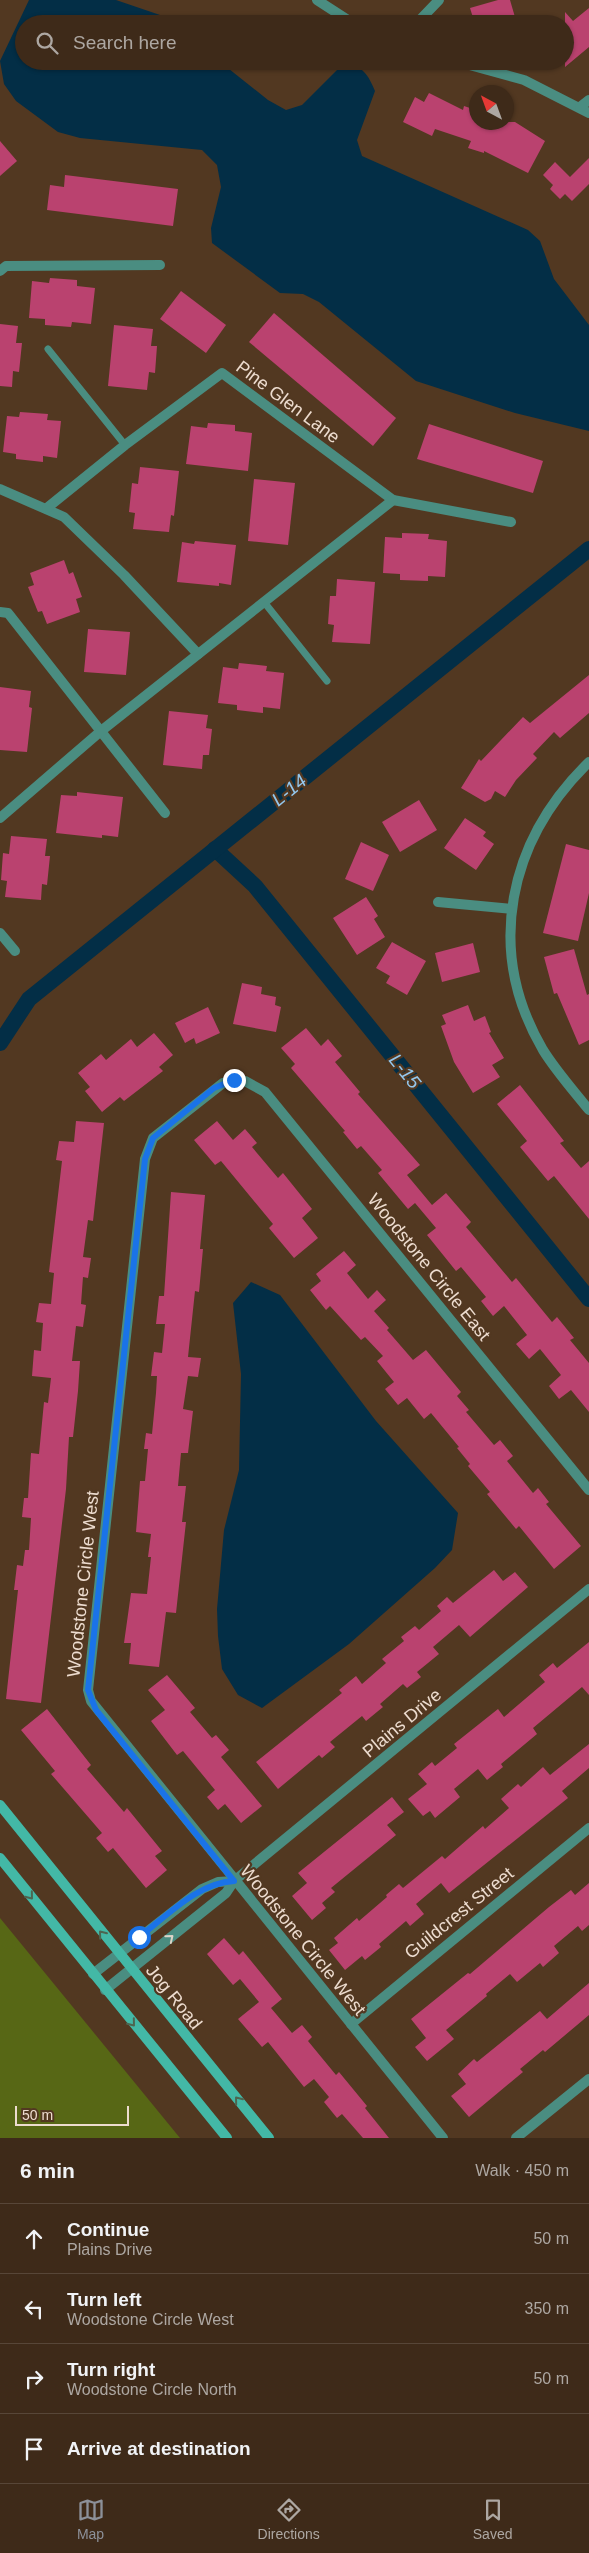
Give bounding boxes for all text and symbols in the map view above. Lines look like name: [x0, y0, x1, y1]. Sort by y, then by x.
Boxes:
search box: [15, 15, 574, 70]
icon: search: [33, 29, 61, 57]
text: Search here: [73, 32, 177, 53]
north arrow: [469, 85, 514, 130]
street label: Pine Glen Lane: [232, 357, 344, 447]
water label: L-14: [268, 770, 310, 810]
water label: L-15: [385, 1050, 425, 1093]
route end: [223, 1069, 246, 1092]
street label: Woodstone Circle East: [364, 1190, 494, 1344]
street label: Woodstone Circle West: [63, 1490, 103, 1678]
street label: Plains Drive: [359, 1684, 445, 1762]
street label: Woodstone Circle West: [236, 1861, 370, 2019]
street label: Guildcrest Street: [401, 1863, 517, 1963]
one-way arrow: [25, 1890, 33, 1899]
route start: [128, 1926, 151, 1949]
one-way arrow: [100, 1931, 108, 1940]
one-way arrow: [164, 1935, 173, 1943]
street label: Jog Road: [142, 1961, 206, 2033]
one-way arrow: [126, 2017, 135, 2026]
one-way arrow: [235, 2097, 244, 2106]
scale bar: [15, 2103, 129, 2126]
text: 50 m: [22, 2107, 53, 2123]
text: 6 min: [20, 2159, 75, 2182]
text: Walk · 450 m: [475, 2162, 569, 2179]
text: Continue: [67, 2219, 149, 2240]
icon: ahead: [20, 2225, 48, 2253]
text: 50 m: [533, 2230, 569, 2247]
text: Plains Drive: [67, 2241, 152, 2258]
text: Turn left: [67, 2289, 142, 2310]
icon: left: [20, 2295, 48, 2323]
text: 350 m: [525, 2300, 569, 2317]
text: Woodstone Circle West: [67, 2311, 234, 2328]
text: Turn right: [67, 2359, 155, 2380]
icon: right: [20, 2365, 48, 2393]
text: 50 m: [533, 2370, 569, 2387]
text: Woodstone Circle North: [67, 2381, 237, 2398]
icon: arrive: [20, 2435, 48, 2463]
text: Arrive at destination: [67, 2438, 251, 2459]
tab: Map: [77, 2496, 105, 2542]
tab: Directions: [258, 2496, 320, 2542]
tab: Saved: [473, 2496, 512, 2542]

